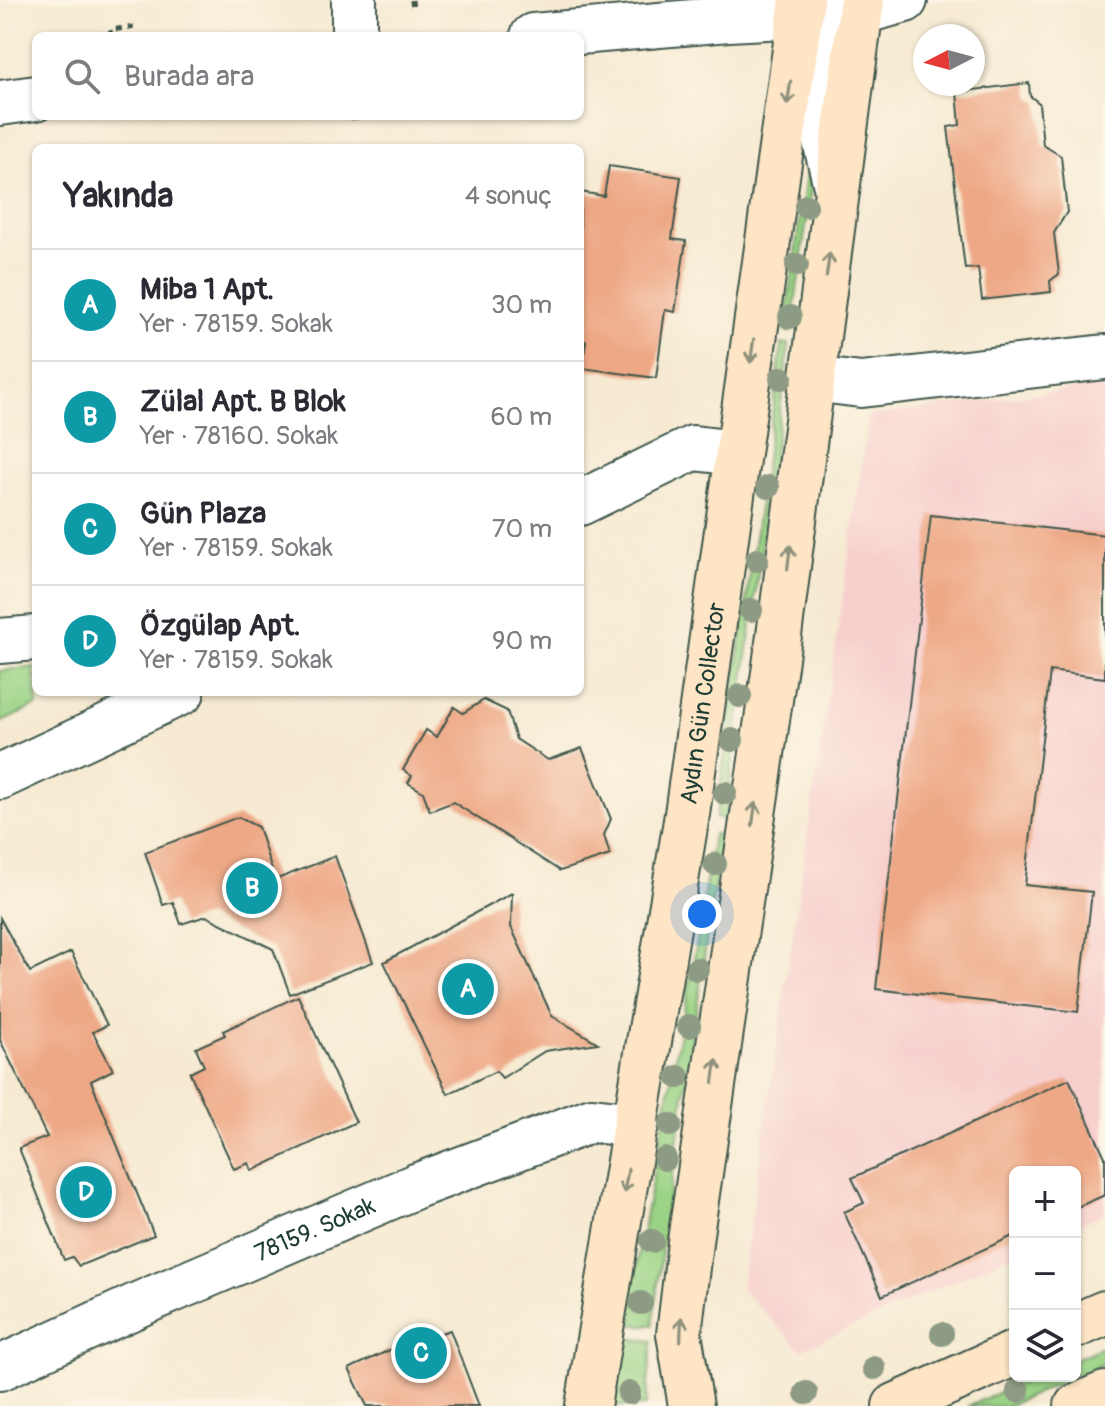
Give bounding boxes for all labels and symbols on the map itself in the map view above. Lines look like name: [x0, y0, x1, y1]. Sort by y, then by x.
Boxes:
north arrow: [913, 24, 985, 96]
one-way arrow: [781, 80, 796, 106]
one-way arrow: [821, 253, 836, 278]
one-way arrow: [744, 338, 759, 363]
one-way arrow: [782, 545, 797, 570]
street label: Aydın Gün Collector: [675, 600, 732, 806]
one-way arrow: [747, 802, 762, 828]
pin: B: [226, 858, 278, 918]
your location: [682, 894, 722, 934]
pin: A: [442, 959, 494, 1019]
one-way arrow: [708, 1059, 723, 1085]
pin: D: [60, 1162, 112, 1222]
one-way arrow: [618, 1167, 633, 1193]
street label: 78159. Sokak: [250, 1191, 380, 1268]
one-way arrow: [673, 1316, 688, 1343]
pin: C: [395, 1323, 447, 1383]

